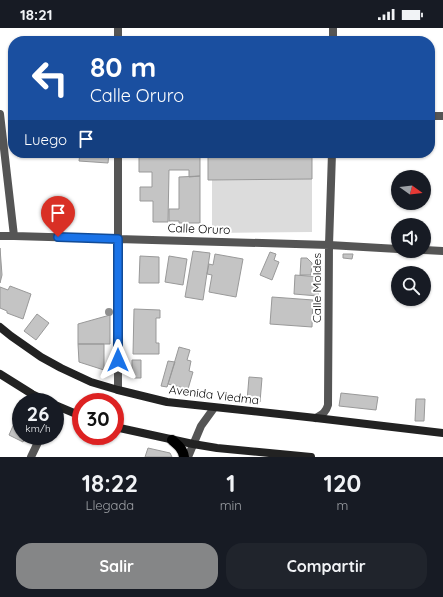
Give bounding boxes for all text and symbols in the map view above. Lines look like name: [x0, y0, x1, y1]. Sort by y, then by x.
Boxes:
text: 18:21: [20, 5, 53, 24]
text: 80 m: [90, 49, 156, 84]
icon: left: [24, 52, 76, 104]
text: Calle Oruro: [90, 84, 184, 107]
icon: arrive: [75, 128, 97, 150]
text: Luego: [24, 130, 67, 149]
north arrow: [391, 170, 431, 210]
map controls: [391, 170, 431, 306]
pin: [41, 196, 75, 237]
icon: arrive: [47, 202, 69, 224]
button: sound: [391, 218, 431, 258]
street label: Calle Oruro: [167, 220, 231, 237]
street label: Calle Moldes: [309, 253, 324, 323]
button: search: [391, 266, 431, 306]
position arrow: [97, 339, 139, 381]
street label: Avenida Viedma: [168, 382, 260, 407]
speed limit sign: 30: [72, 393, 124, 445]
text: 26: [27, 401, 49, 426]
text: km/h: [25, 422, 51, 435]
text: 18:22: [82, 468, 138, 498]
text: 1: [226, 468, 235, 498]
text: 120: [324, 468, 361, 498]
text: Llegada: [85, 497, 134, 513]
text: min: [220, 497, 242, 513]
text: m: [337, 497, 348, 513]
button: Salir: [16, 543, 218, 589]
button: Compartir: [226, 543, 427, 589]

